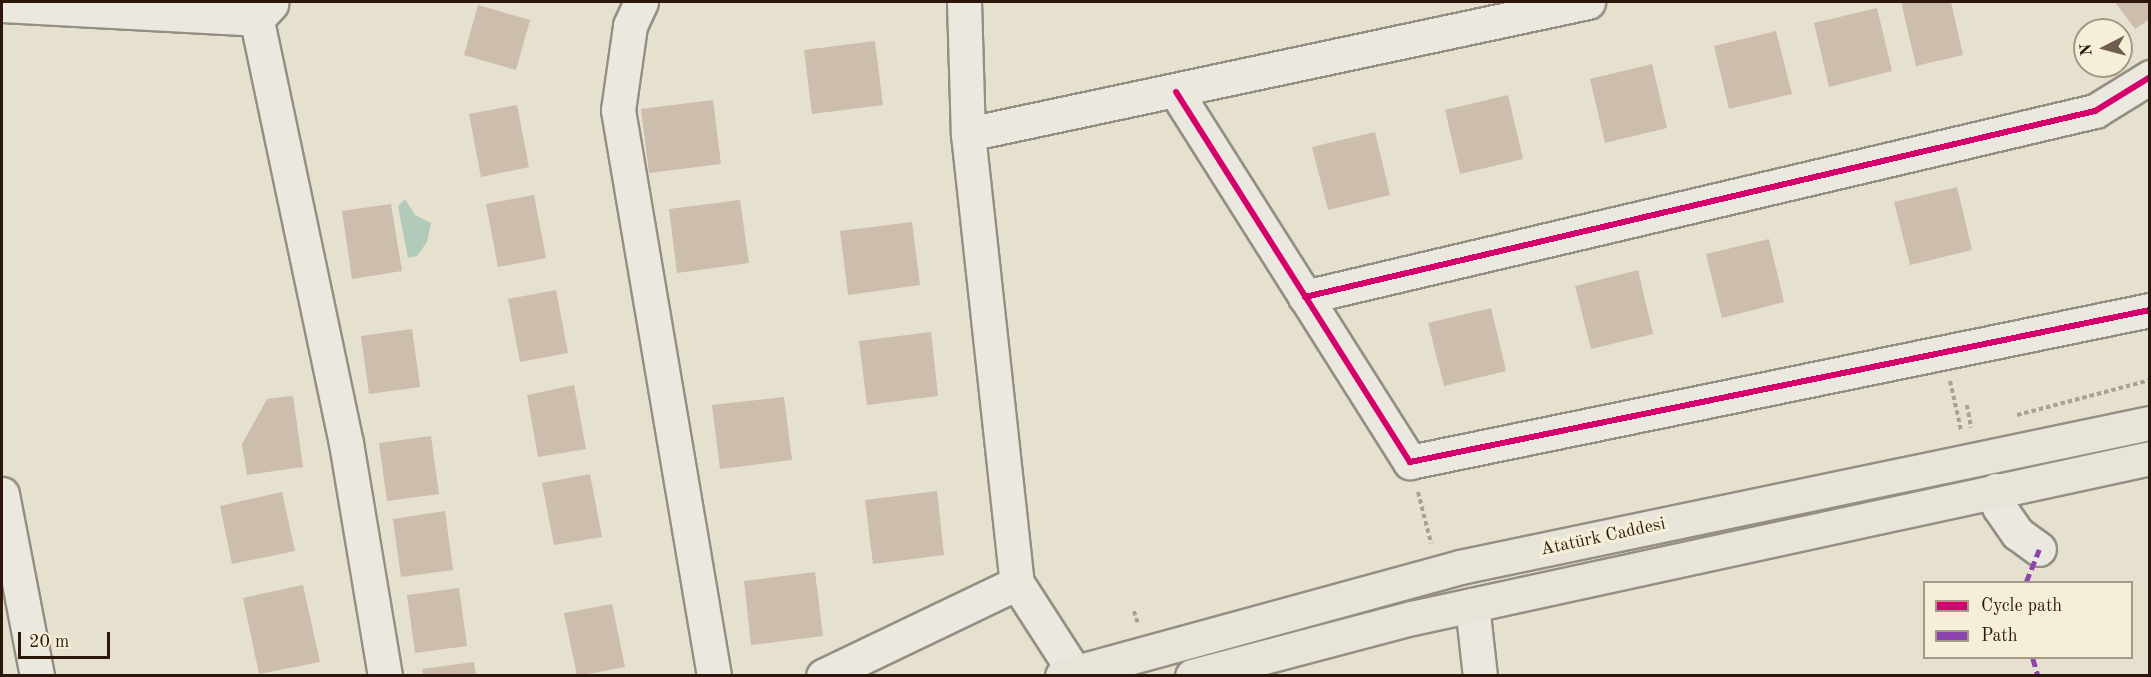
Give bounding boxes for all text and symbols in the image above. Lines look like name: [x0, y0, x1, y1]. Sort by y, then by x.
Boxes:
north arrow: [2073, 18, 2133, 78]
text: N: [2078, 43, 2096, 57]
street label: Atatürk Caddesi: [1538, 513, 1668, 561]
legend: [1923, 581, 2133, 659]
text: Cycle path: [1981, 597, 2062, 615]
scale bar: [21, 620, 112, 658]
text: Path: [1981, 627, 2017, 645]
text: 20 m: [29, 633, 69, 651]

